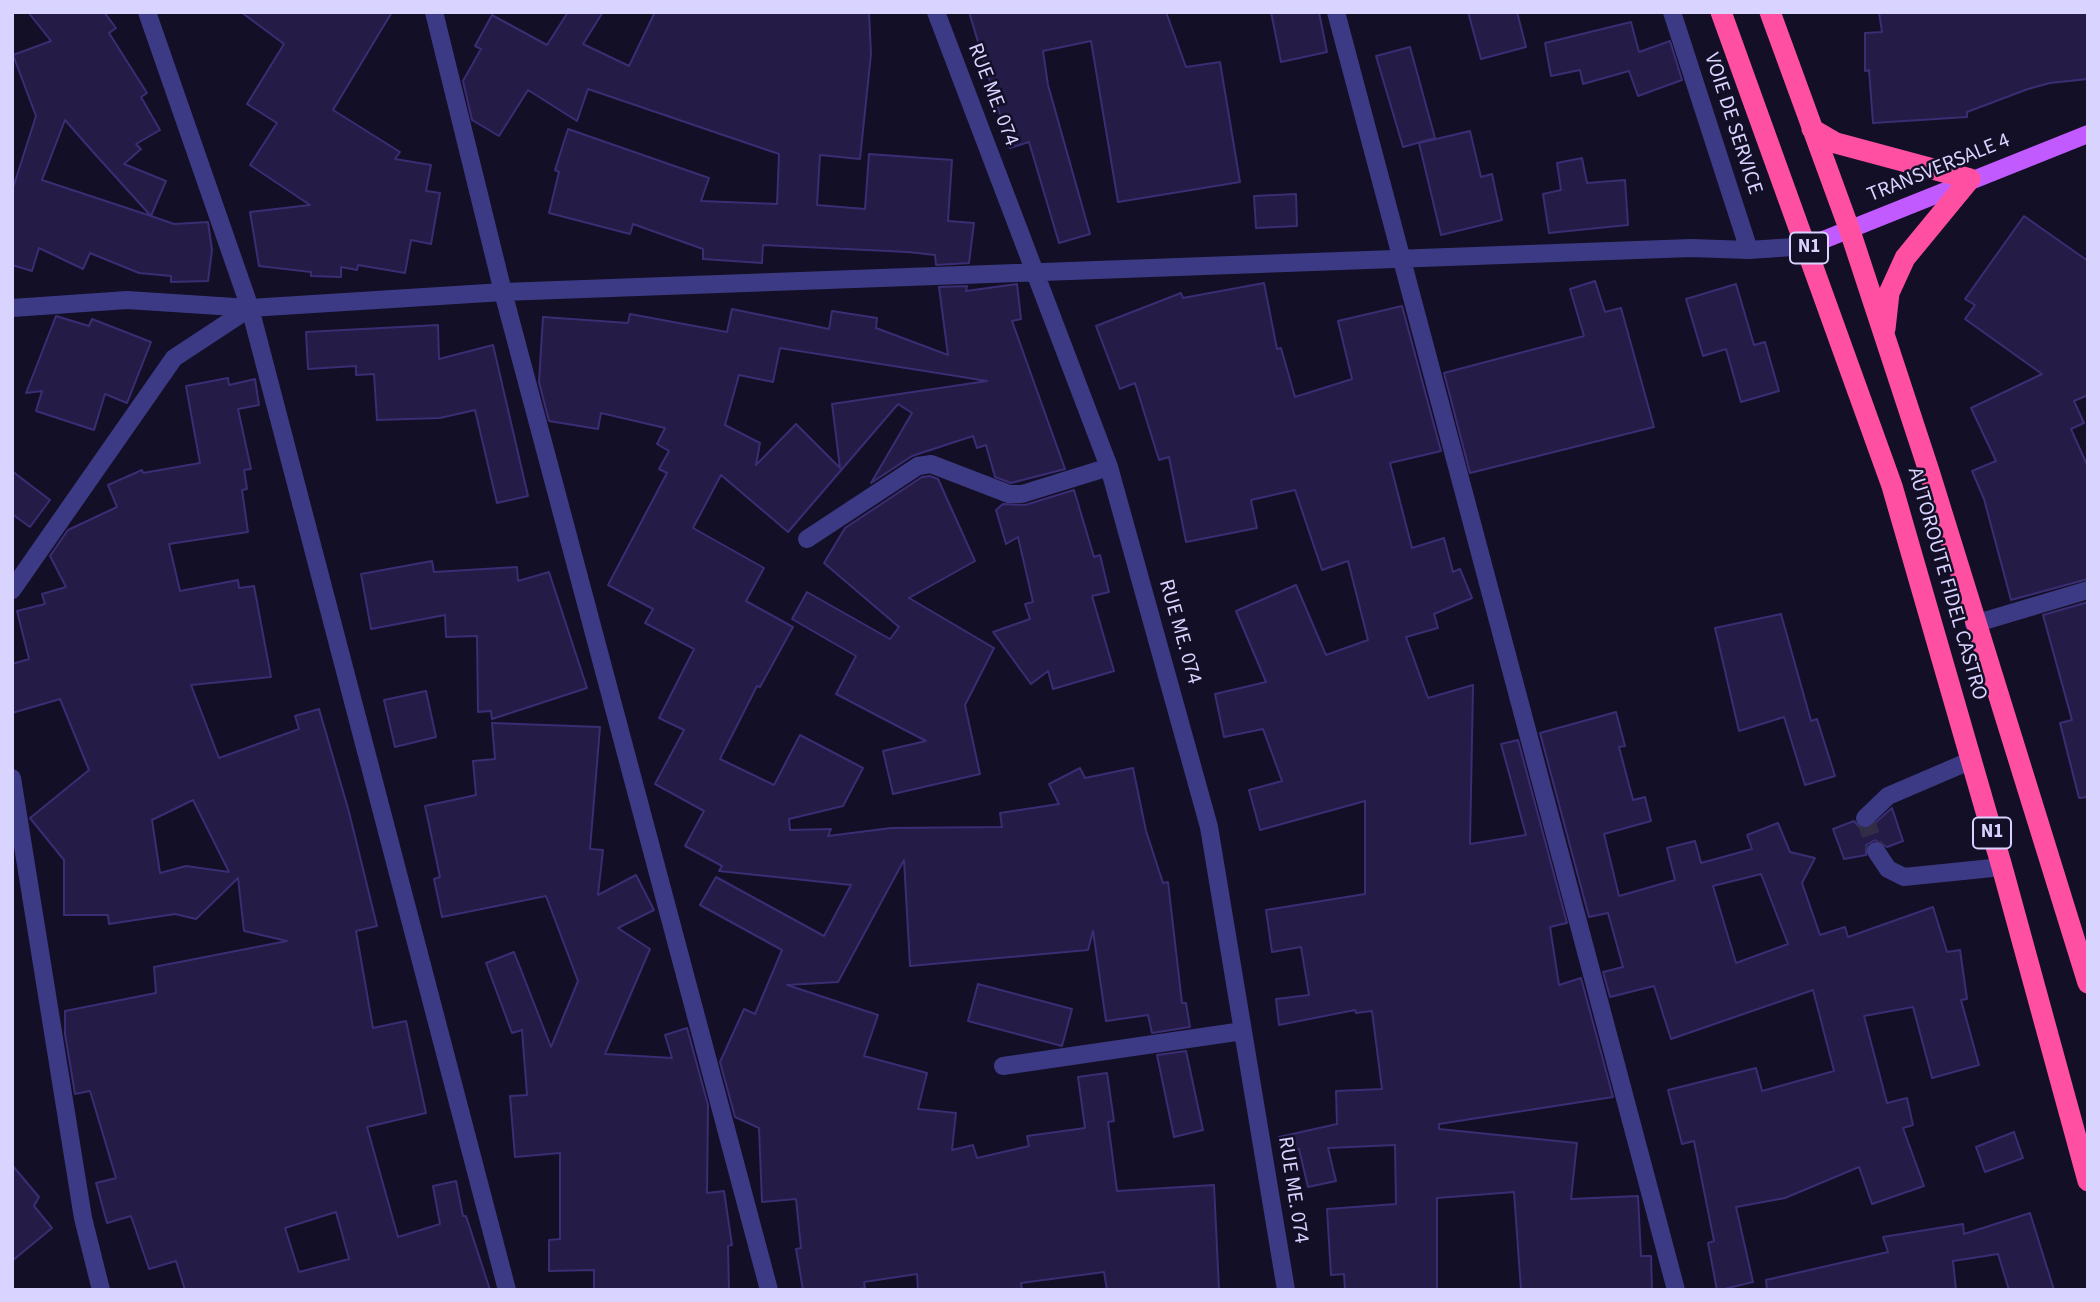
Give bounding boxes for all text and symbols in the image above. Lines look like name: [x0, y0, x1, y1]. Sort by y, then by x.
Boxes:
street label: RUE ME. 074: [961, 40, 1023, 150]
street label: VOIE DE SERVICE: [1697, 50, 1767, 198]
street label: TRANSVERSALE 4: [1864, 129, 2014, 209]
road number: N1: [1790, 232, 1828, 264]
street label: AUTOROUTE FIDEL CASTRO: [1901, 465, 1991, 703]
street label: RUE ME. 074: [1152, 577, 1206, 687]
road number: N1: [1973, 818, 2011, 848]
street label: RUE ME. 074: [1271, 1135, 1313, 1245]

